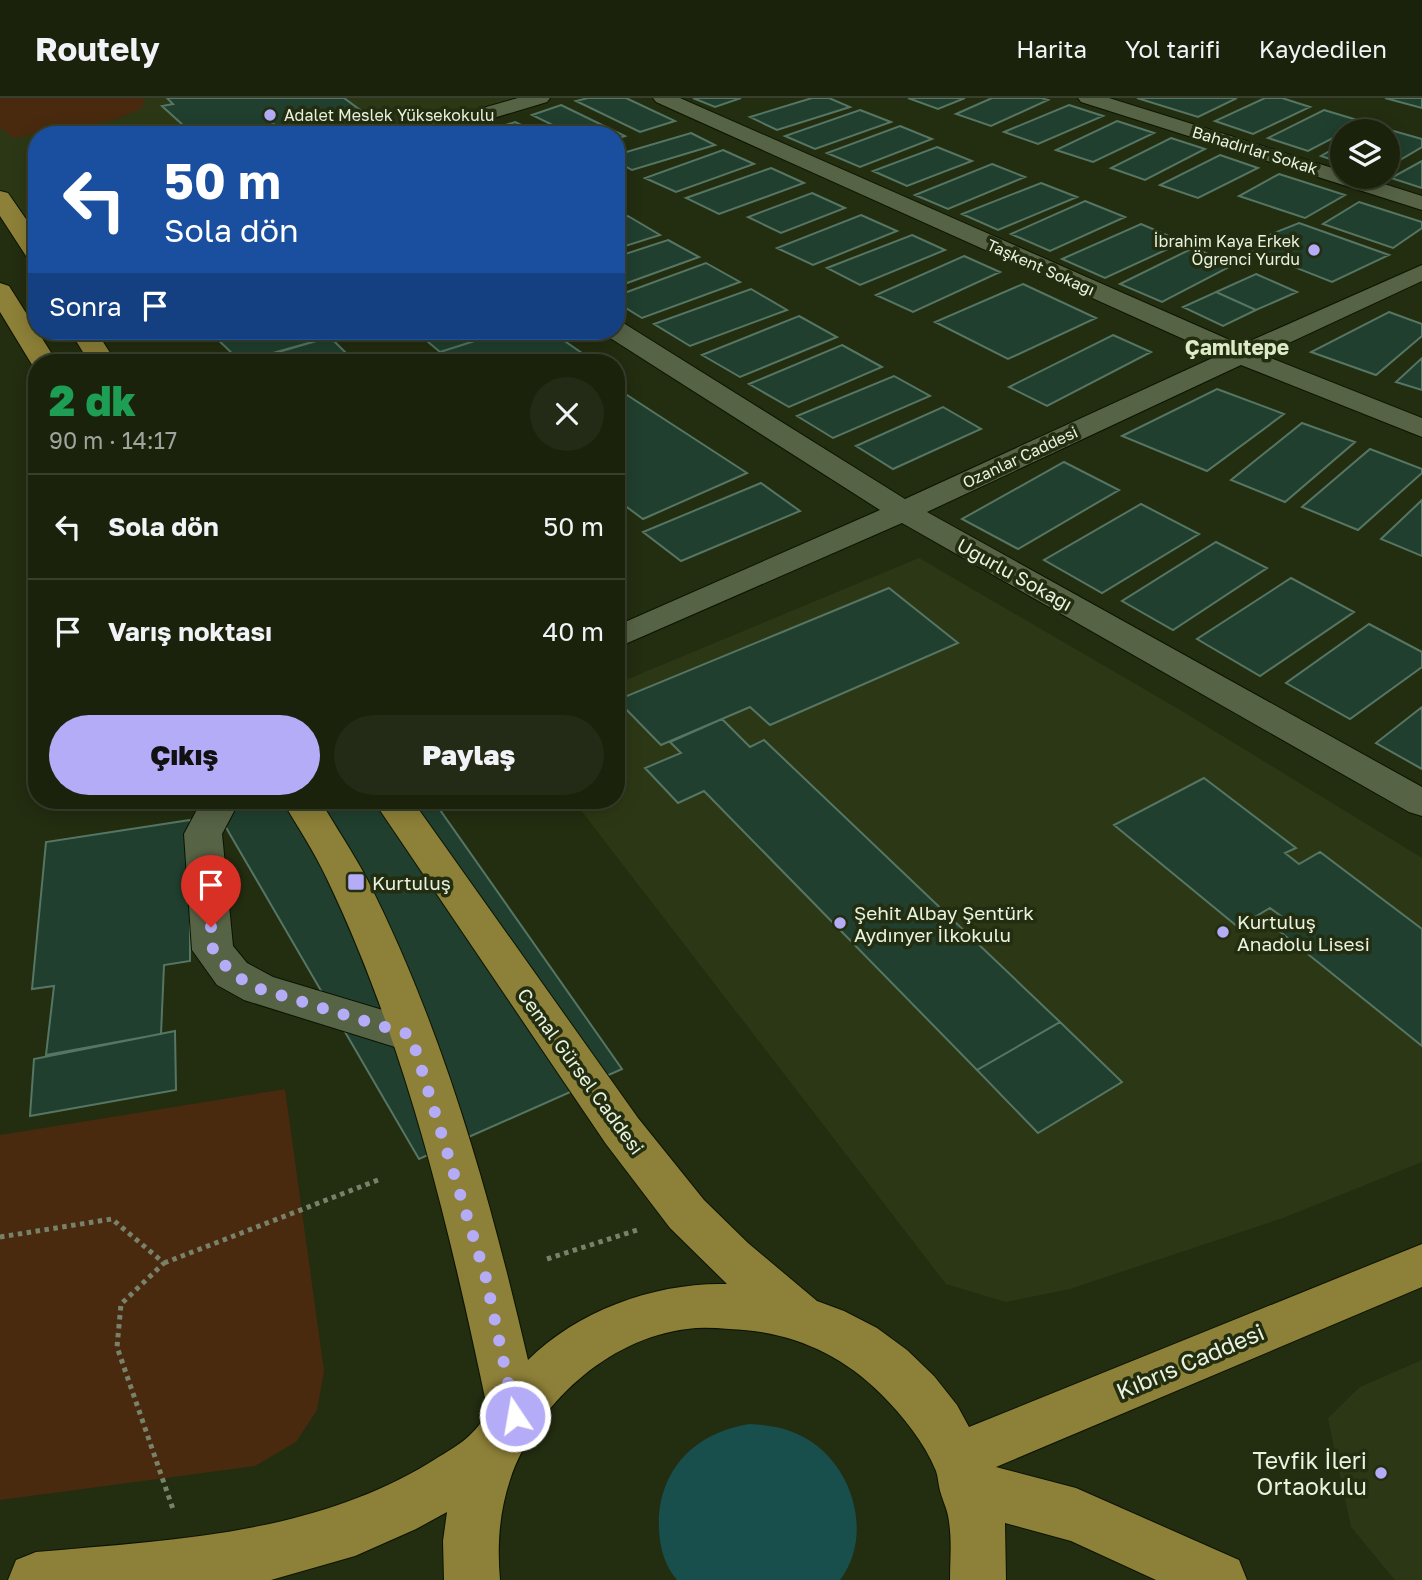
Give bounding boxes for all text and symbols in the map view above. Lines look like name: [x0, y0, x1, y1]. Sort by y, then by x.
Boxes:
text: Routely: [35, 29, 160, 68]
text: Harita: [1016, 34, 1087, 63]
text: Yol tarifi: [1125, 34, 1221, 63]
text: Kaydedilen: [1259, 34, 1387, 63]
place label: Adalet Meslek Yüksekokulu: [284, 105, 494, 125]
marker: Adalet Meslek Yüksekokulu: [262, 107, 278, 123]
map controls: [1330, 119, 1400, 189]
button: layers: [1330, 119, 1400, 189]
street label: Bahadırlar Sokak: [1190, 121, 1320, 179]
text: 50 m: [164, 151, 281, 210]
icon: left: [49, 154, 140, 245]
text: Sola dön: [164, 211, 299, 249]
place label: İbrahim Kaya Erkek Öğrenci Yurdu: [1154, 231, 1300, 269]
street label: Taşkent Sokağı: [984, 234, 1098, 300]
marker: İbrahim Kaya Erkek Öğrenci Yurdu: [1306, 242, 1322, 258]
icon: arrive: [136, 287, 174, 325]
text: Sonra: [49, 291, 122, 322]
district label: Çamlıtepe: [1185, 334, 1289, 360]
text: 2 dk: [49, 375, 136, 425]
button: close: [530, 377, 604, 451]
street label: Ozanlar Caddesi: [959, 422, 1081, 492]
text: 90 m · 14:17: [49, 426, 177, 454]
icon: left: [49, 508, 87, 546]
text: Sola dön: [108, 511, 219, 542]
text: 50 m: [543, 511, 604, 542]
street label: Uğurlu Sokağı: [953, 533, 1077, 615]
icon: arrive: [49, 613, 87, 651]
text: Varış noktası: [108, 616, 272, 647]
text: 40 m: [543, 616, 604, 647]
button: Çıkış: [49, 715, 320, 795]
button: Paylaş: [334, 715, 604, 795]
pin: [181, 855, 241, 927]
icon: arrive: [192, 866, 230, 904]
place label: Kurtuluş: [372, 871, 451, 894]
marker: Kurtuluş: [346, 872, 366, 892]
place label: Şehit Albay Şentürk Aydınyer İlkokulu: [854, 901, 1034, 946]
place label: Kurtuluş Anadolu Lisesi: [1237, 910, 1370, 955]
marker: Şehit Albay Şentürk Aydınyer İlkokulu: [832, 915, 848, 931]
marker: Kurtuluş Anadolu Lisesi: [1215, 924, 1231, 940]
street label: Cemal Gürsel Caddesi: [513, 983, 649, 1159]
street label: Kıbrıs Caddesi: [1112, 1317, 1268, 1405]
position arrow: [478, 1379, 552, 1453]
place label: Tevfik İleri Ortaokulu: [1252, 1446, 1367, 1500]
marker: Tevfik İleri Ortaokulu: [1373, 1465, 1389, 1481]

